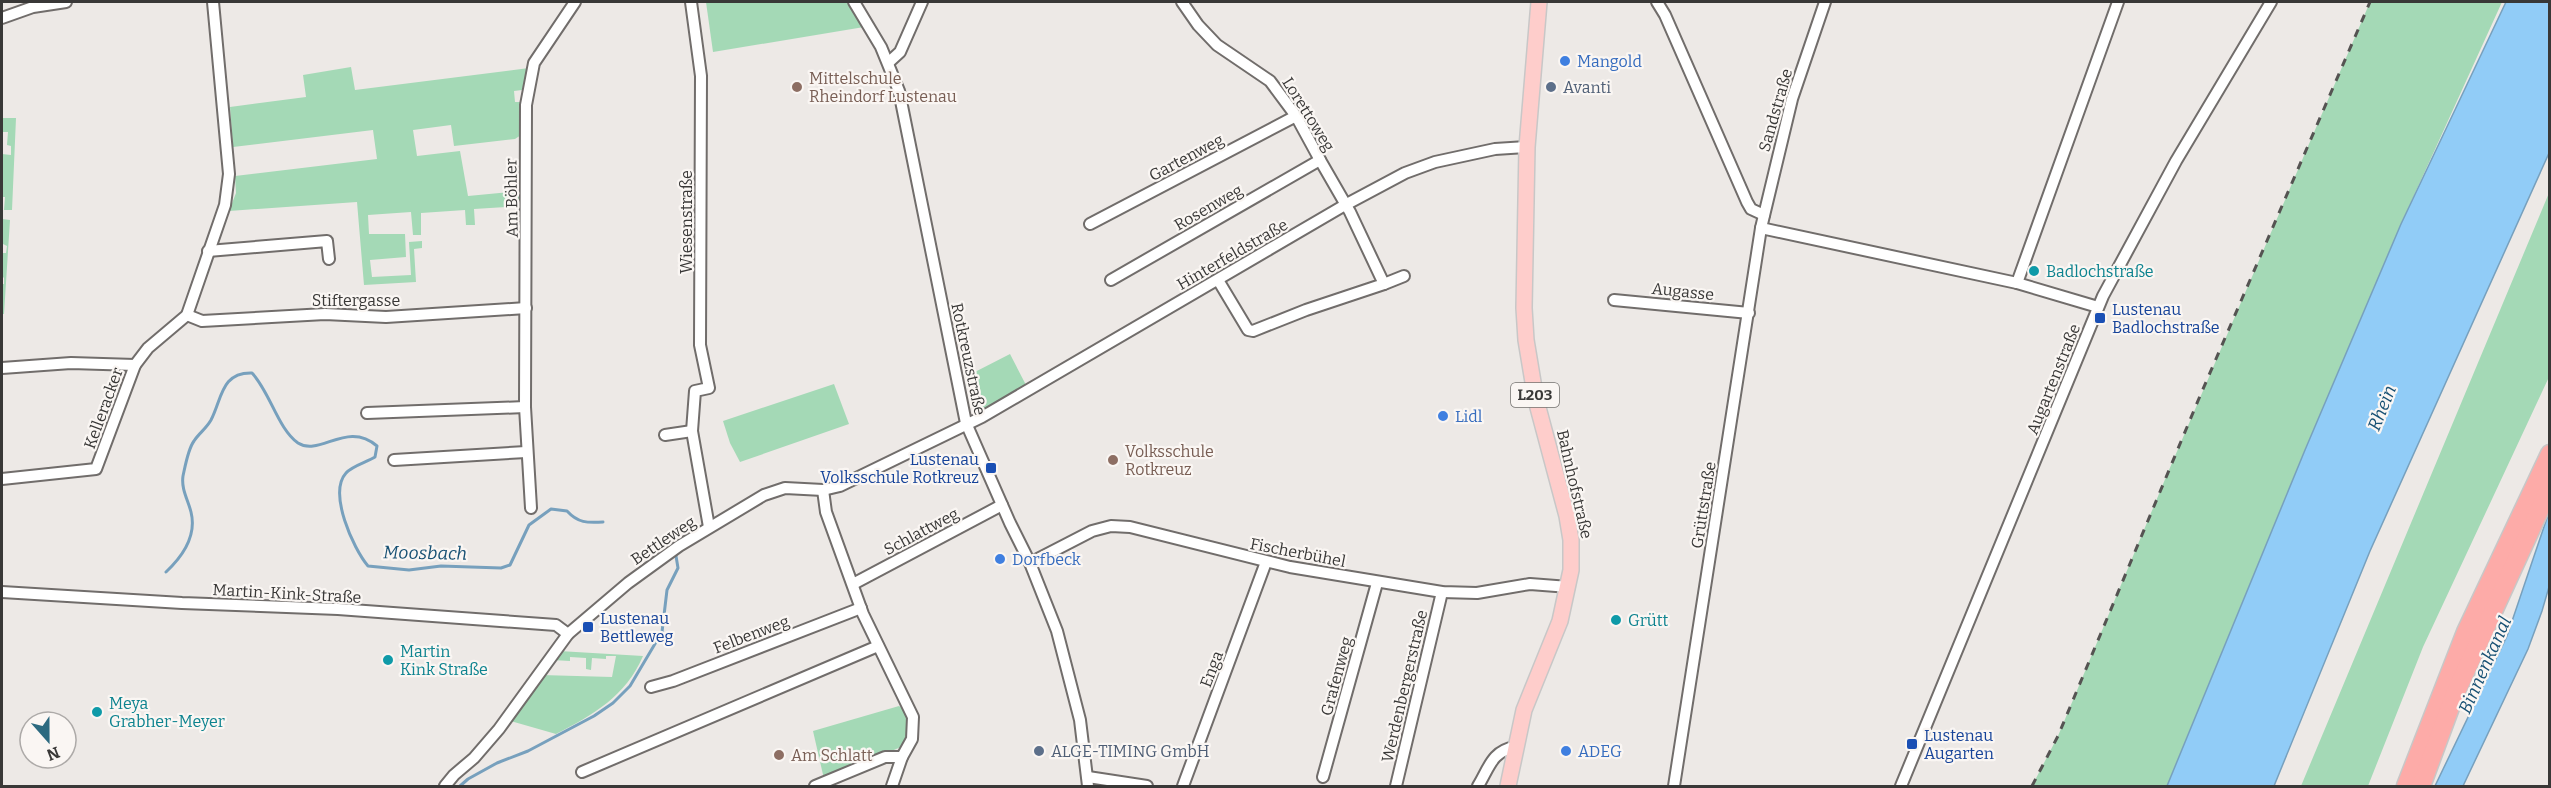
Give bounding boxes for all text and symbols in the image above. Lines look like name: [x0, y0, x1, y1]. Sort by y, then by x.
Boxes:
place label: Mangold: [1577, 52, 1642, 71]
marker: Mangold: [1558, 54, 1572, 68]
street label: Sandstraße: [1755, 66, 1796, 154]
place label: Mittelschule Rheindorf Lustenau: [809, 69, 957, 106]
street label: Lorettoweg: [1278, 74, 1339, 155]
place label: Avanti: [1563, 78, 1611, 97]
marker: Mittelschule Rheindorf Lustenau: [790, 80, 804, 94]
marker: Avanti: [1544, 80, 1558, 94]
street label: Gartenweg: [1146, 130, 1227, 185]
street label: Am Böhler: [501, 158, 522, 238]
street label: Wiesenstraße: [677, 170, 696, 274]
street label: Rosenweg: [1171, 180, 1246, 235]
street label: Hinterfeldstraße: [1173, 215, 1291, 294]
place label: Badlochstraße: [2046, 262, 2154, 281]
marker: Badlochstraße: [2027, 264, 2041, 278]
street label: Augasse: [1651, 279, 1715, 304]
street label: Stiftergasse: [312, 291, 400, 310]
place label: Lustenau Badlochstraße: [2112, 300, 2220, 337]
street label: Rotkreuzstraße: [947, 301, 990, 417]
marker: Lustenau Badlochstraße: [2093, 311, 2107, 325]
street label: Augartenstraße: [2023, 321, 2084, 437]
street label: Kelleracker: [80, 365, 127, 451]
water label: Rhein: [2363, 382, 2401, 434]
road number: L203: [1511, 383, 1559, 407]
place label: Lidl: [1455, 407, 1483, 426]
marker: Lidl: [1436, 409, 1450, 423]
street label: Bahnhofstraße: [1553, 428, 1596, 540]
place label: Volksschule Rotkreuz: [1125, 442, 1214, 479]
place label: Lustenau Volksschule Rotkreuz: [820, 450, 979, 487]
marker: Volksschule Rotkreuz: [1106, 453, 1120, 467]
street label: Grüttstraße: [1687, 460, 1720, 550]
marker: Lustenau Volksschule Rotkreuz: [984, 461, 998, 475]
street label: Schlattweg: [881, 504, 962, 559]
street label: Bettleweg: [627, 512, 699, 569]
street label: Fischerbühel: [1248, 534, 1348, 571]
water label: Moosbach: [383, 541, 467, 565]
place label: Dorfbeck: [1012, 550, 1081, 569]
marker: Dorfbeck: [993, 552, 1007, 566]
street label: Martin-Kink-Straße: [212, 580, 362, 607]
street label: Werdenbergerstraße: [1378, 608, 1431, 764]
place label: Lustenau Bettleweg: [600, 609, 674, 646]
street label: Felbenweg: [711, 611, 792, 658]
place label: Grütt: [1628, 611, 1669, 630]
marker: Grütt: [1609, 613, 1623, 627]
water label: Binnenkanal: [2454, 613, 2516, 717]
marker: Lustenau Bettleweg: [581, 620, 595, 634]
street label: Grafenweg: [1317, 634, 1356, 718]
place label: Martin Kink Straße: [400, 642, 488, 679]
street label: Enga: [1196, 648, 1227, 690]
marker: Martin Kink Straße: [381, 653, 395, 667]
place label: Meya Grabher-Meyer: [109, 694, 225, 731]
marker: Meya Grabher-Meyer: [90, 705, 104, 719]
north arrow: [18, 710, 78, 770]
place label: Lustenau Augarten: [1924, 726, 1994, 763]
marker: Lustenau Augarten: [1905, 737, 1919, 751]
text: N: [44, 742, 62, 765]
place label: ALGE-TIMING GmbH: [1051, 742, 1209, 761]
place label: ADEG: [1578, 742, 1622, 761]
marker: ALGE-TIMING GmbH: [1032, 744, 1046, 758]
marker: ADEG: [1559, 744, 1573, 758]
place label: Am Schlatt: [791, 746, 873, 765]
marker: Am Schlatt: [772, 748, 786, 762]

